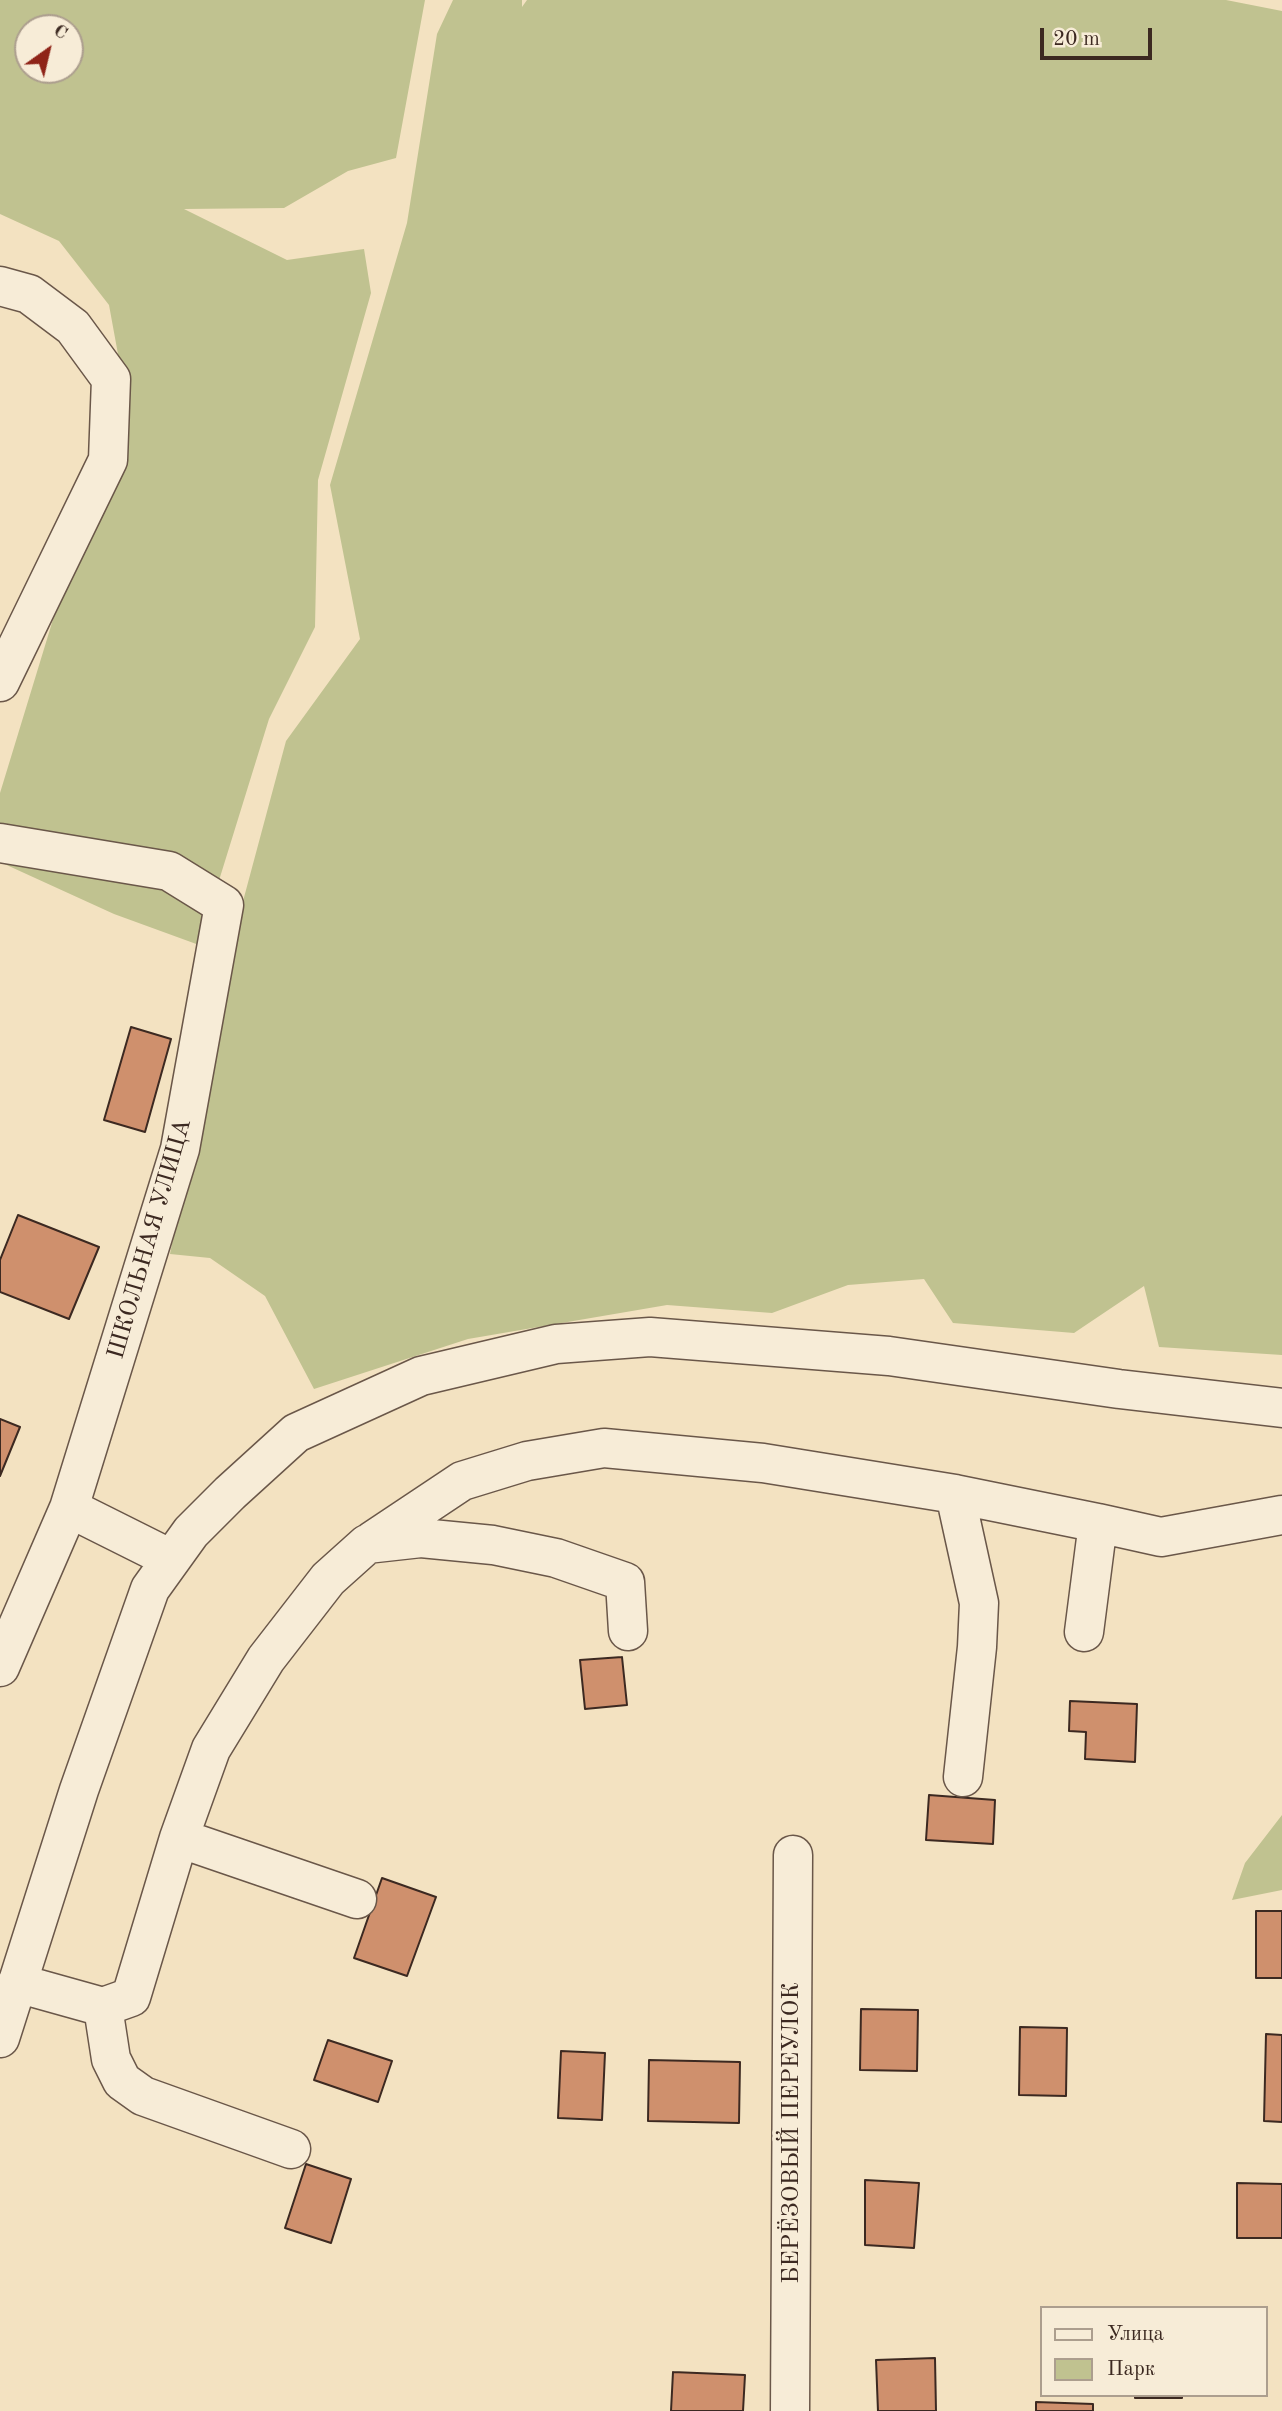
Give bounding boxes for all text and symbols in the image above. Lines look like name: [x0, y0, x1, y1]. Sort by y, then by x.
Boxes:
north arrow: [14, 14, 84, 84]
scale bar: [1044, 14, 1156, 58]
text: С: [49, 21, 70, 44]
text: 20 m: [1053, 29, 1100, 50]
street label: ШКОЛЬНАЯ УЛИЦА: [102, 1115, 198, 1363]
street label: БЕРЁЗОВЫЙ ПЕРЕУЛОК: [778, 1982, 806, 2284]
legend: [1040, 2306, 1268, 2397]
text: Улица: [1107, 2324, 1164, 2345]
text: Парк: [1107, 2359, 1155, 2380]

